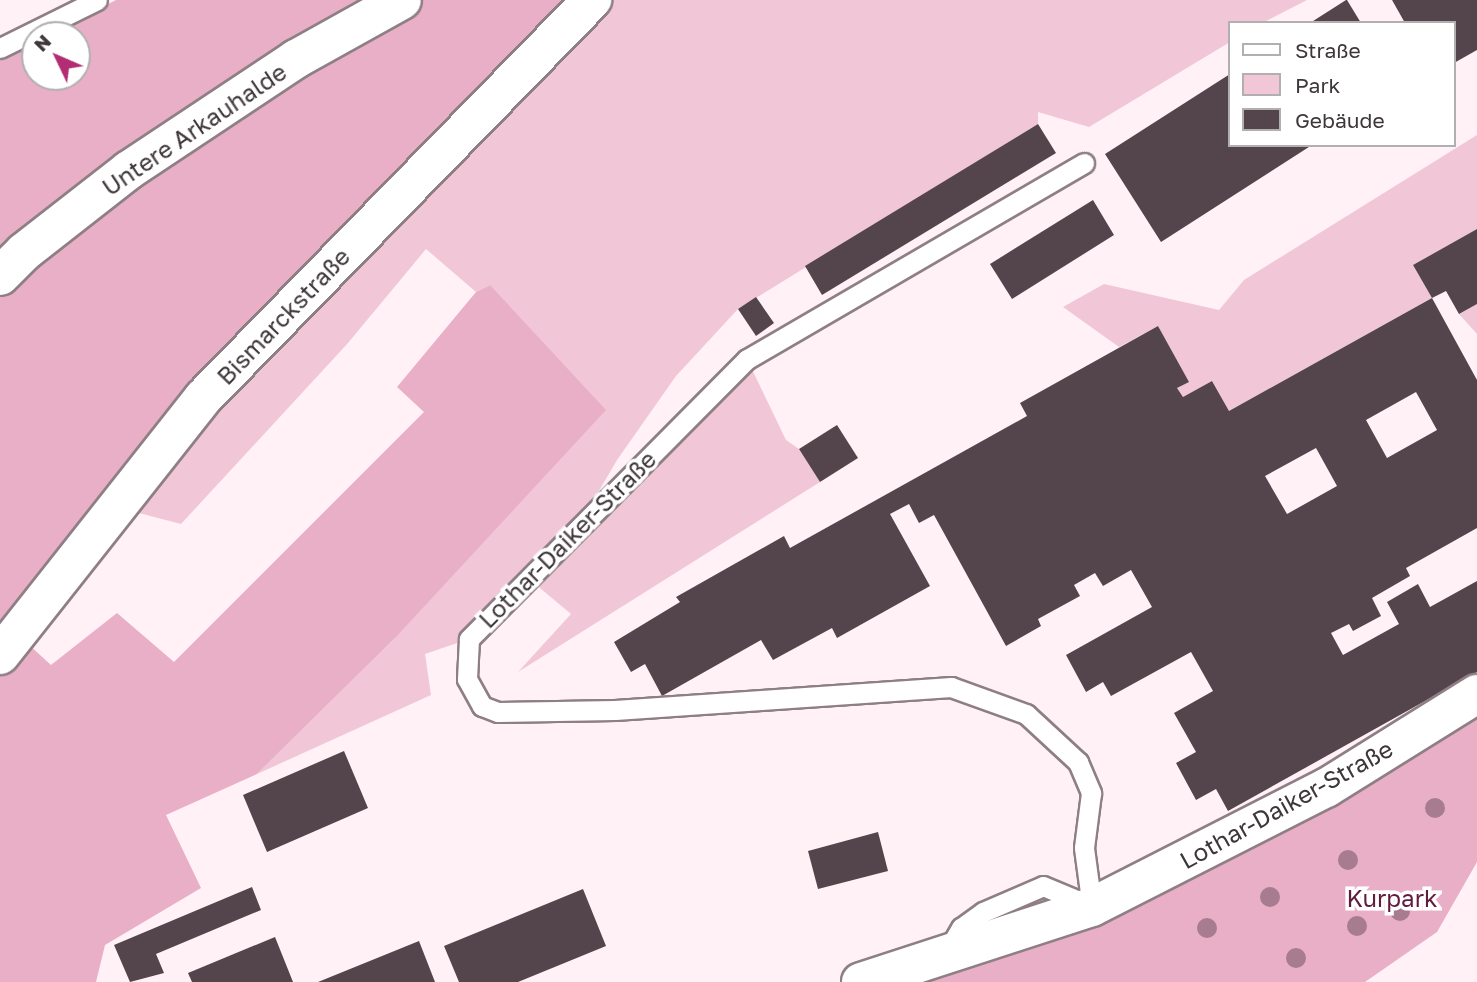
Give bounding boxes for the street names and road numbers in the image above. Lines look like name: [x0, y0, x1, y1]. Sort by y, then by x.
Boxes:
street label: Untere Arkauhalde: [96, 57, 292, 201]
street label: Bismarckstraße: [211, 242, 355, 390]
street label: Lothar-Daiker-Straße: [472, 444, 662, 634]
street label: Lothar-Daiker-Straße: [1175, 734, 1397, 874]

